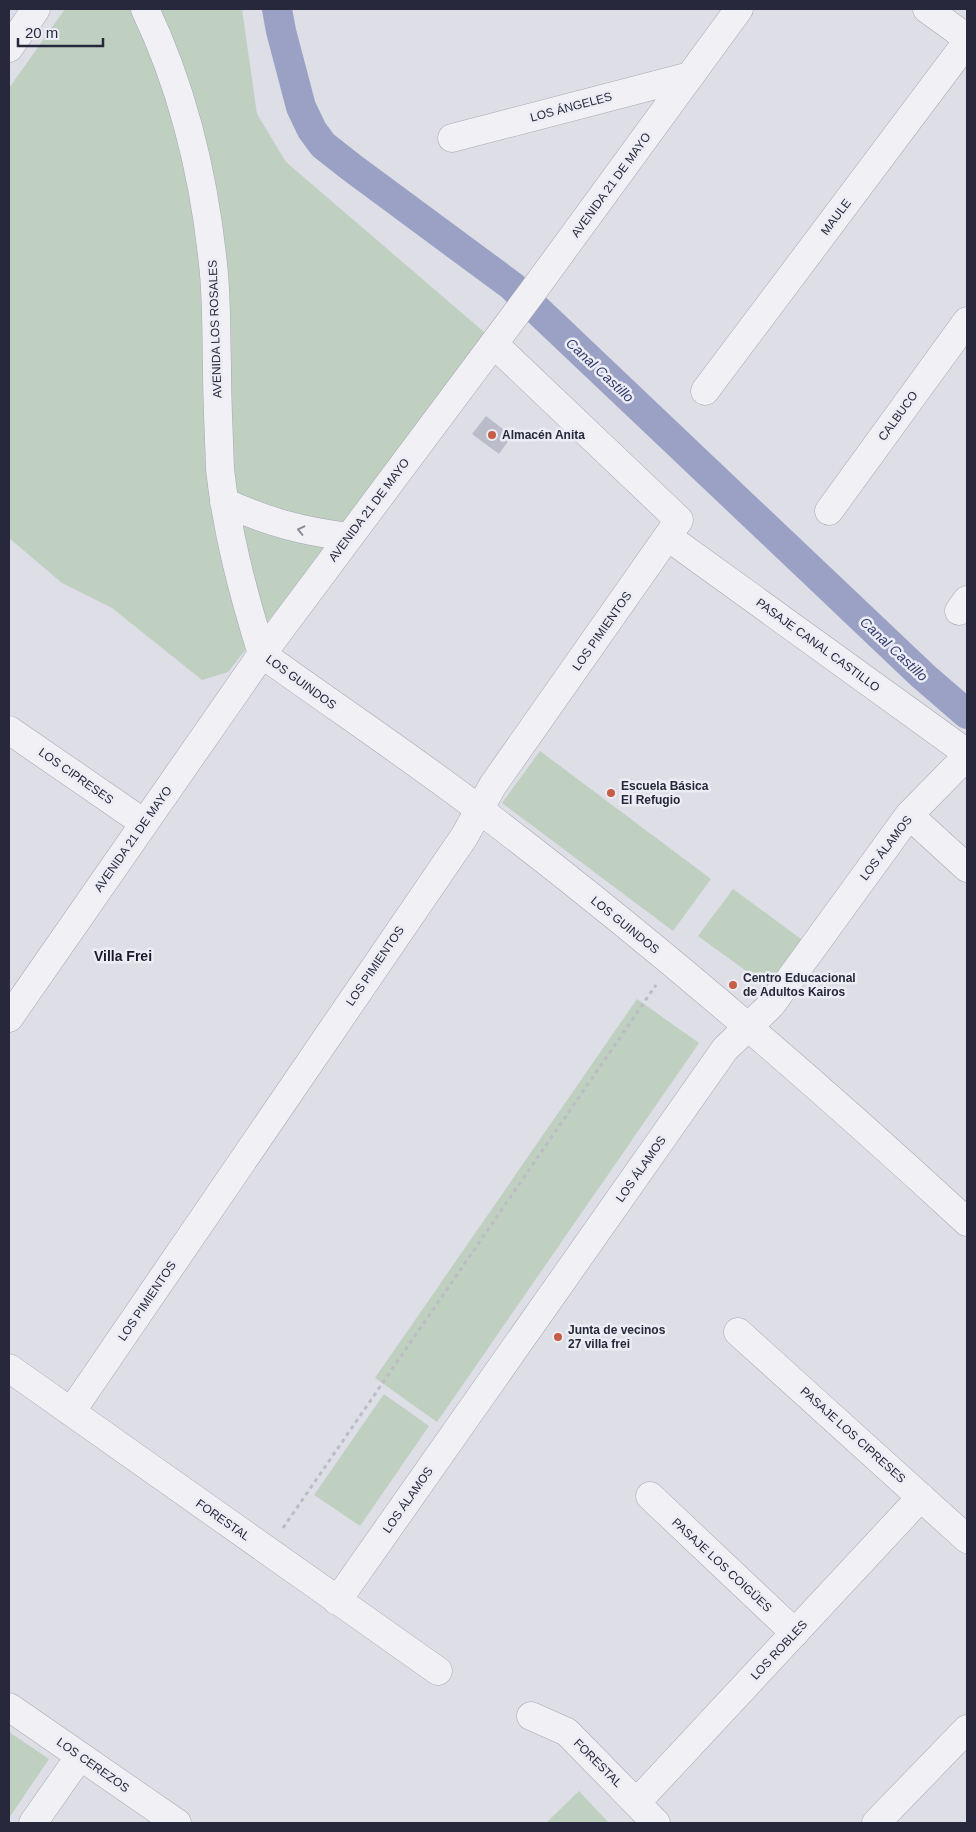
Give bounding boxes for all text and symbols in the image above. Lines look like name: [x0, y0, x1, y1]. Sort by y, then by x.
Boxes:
scale bar: [18, 15, 102, 47]
text: 20 m: [25, 24, 58, 41]
street label: LOS ÁNGELES: [528, 88, 613, 125]
street label: AVENIDA 21 DE MAYO: [568, 130, 654, 240]
street label: MAULE: [818, 196, 854, 238]
street label: AVENIDA LOS ROSALES: [206, 260, 224, 398]
water label: Canal Castillo: [563, 335, 637, 405]
street label: CALBUCO: [875, 388, 921, 444]
place label: Almacén Anita: [502, 428, 585, 442]
marker: Almacén Anita: [486, 429, 498, 441]
street label: AVENIDA 21 DE MAYO: [326, 456, 412, 564]
one-way arrow: [297, 525, 305, 536]
street label: LOS PIMIENTOS: [570, 589, 634, 673]
street label: PASAJE CANAL CASTILLO: [753, 595, 883, 695]
water label: Canal Castillo: [857, 614, 931, 684]
street label: LOS GUINDOS: [263, 652, 339, 712]
street label: LOS CIPRESES: [36, 745, 116, 807]
place label: Escuela Básica El Refugio: [621, 779, 709, 807]
street label: AVENIDA 21 DE MAYO: [91, 784, 175, 894]
marker: Escuela Básica El Refugio: [605, 787, 617, 799]
street label: LOS ÁLAMOS: [856, 812, 915, 883]
street label: LOS GUINDOS: [588, 893, 662, 957]
street label: LOS PIMIENTOS: [343, 923, 407, 1009]
district label: Villa Frei: [94, 948, 152, 964]
place label: Centro Educacional de Adultos Kairos: [743, 971, 856, 999]
marker: Centro Educacional de Adultos Kairos: [727, 979, 739, 991]
street label: LOS ÁLAMOS: [612, 1133, 669, 1205]
street label: LOS PIMIENTOS: [115, 1258, 179, 1344]
place label: Junta de vecinos 27 villa frei: [568, 1323, 666, 1351]
marker: Junta de vecinos 27 villa frei: [552, 1331, 564, 1343]
street label: PASAJE LOS CIPRESES: [798, 1384, 908, 1486]
street label: LOS ÁLAMOS: [379, 1464, 436, 1536]
street label: FORESTAL: [193, 1496, 253, 1544]
street label: PASAJE LOS COIGÜES: [669, 1515, 775, 1615]
street label: LOS ROBLES: [748, 1617, 810, 1683]
street label: LOS CEREZOS: [54, 1735, 132, 1795]
street label: FORESTAL: [571, 1736, 625, 1790]

